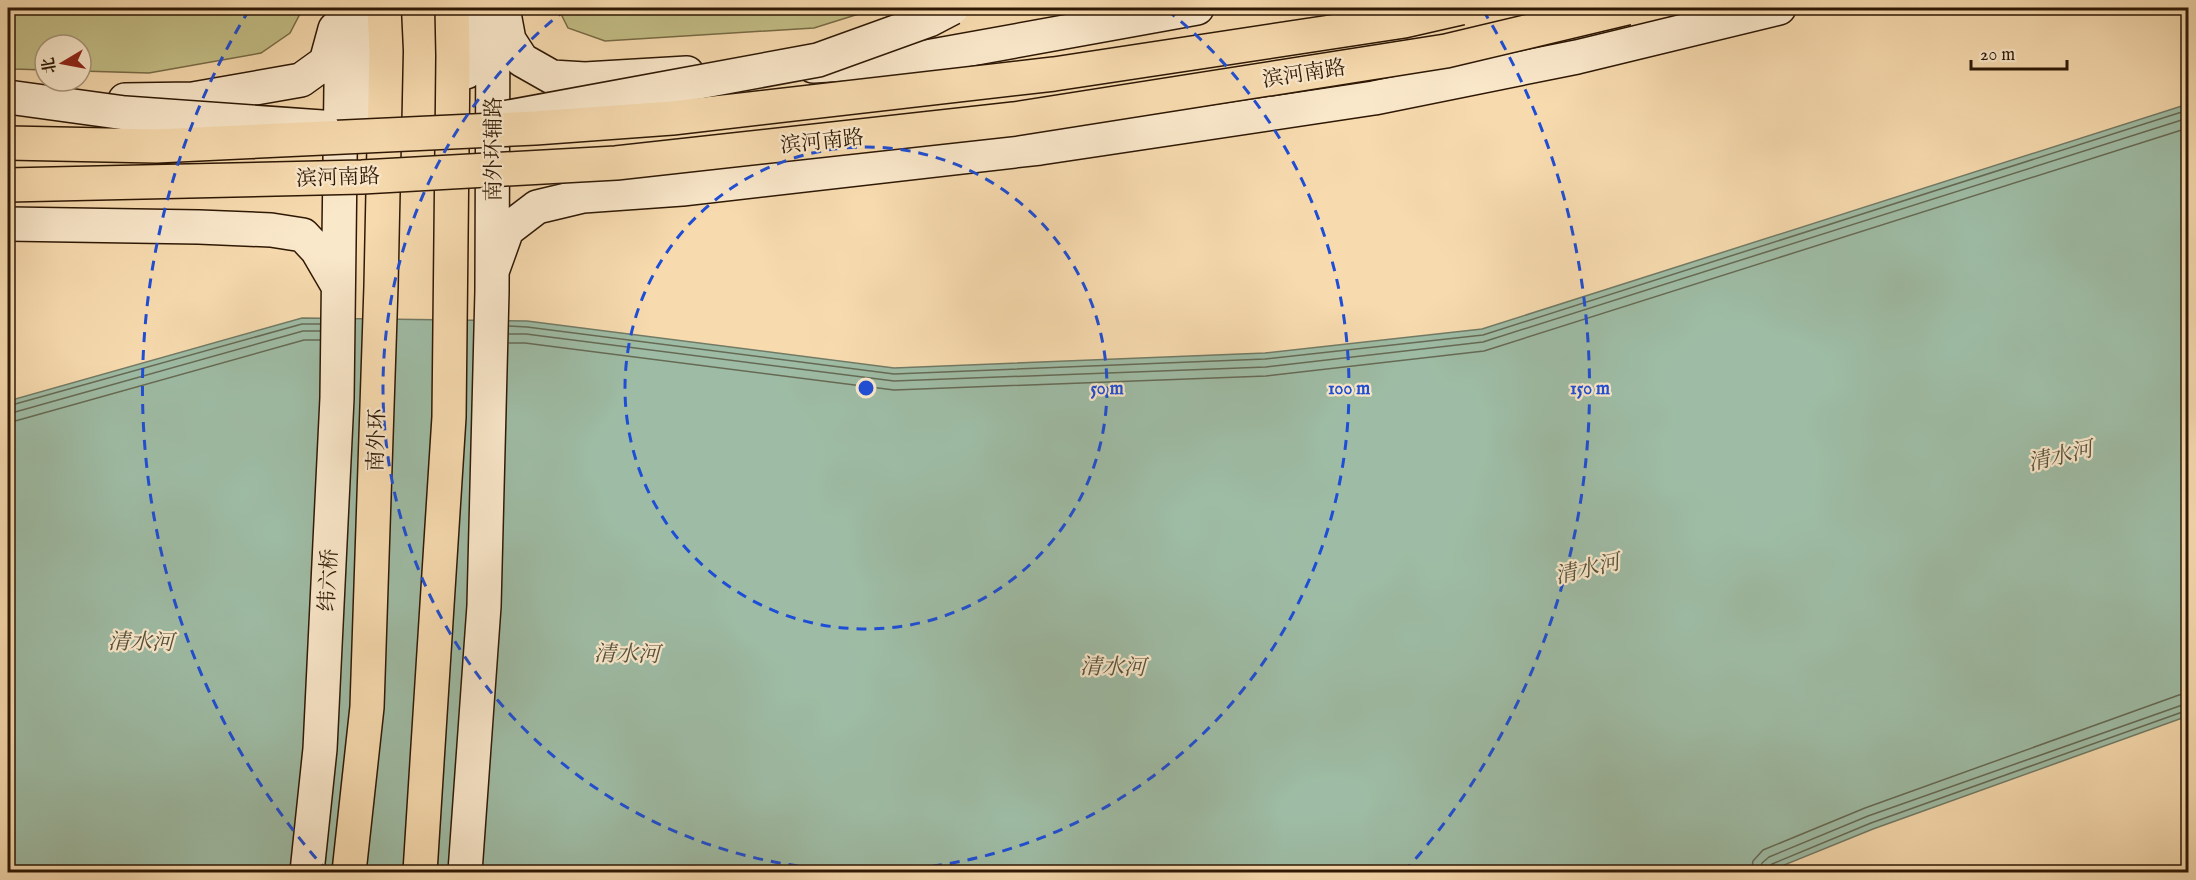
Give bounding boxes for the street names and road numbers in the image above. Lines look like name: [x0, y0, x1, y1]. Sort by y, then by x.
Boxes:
street label: 滨河南路: [1261, 55, 1348, 94]
street label: 南外环辅路: [481, 97, 508, 202]
street label: 滨河南路: [779, 125, 865, 160]
street label: 滨河南路: [296, 164, 380, 193]
street label: 南外环: [363, 408, 392, 472]
street label: 纬六桥: [314, 548, 345, 612]

